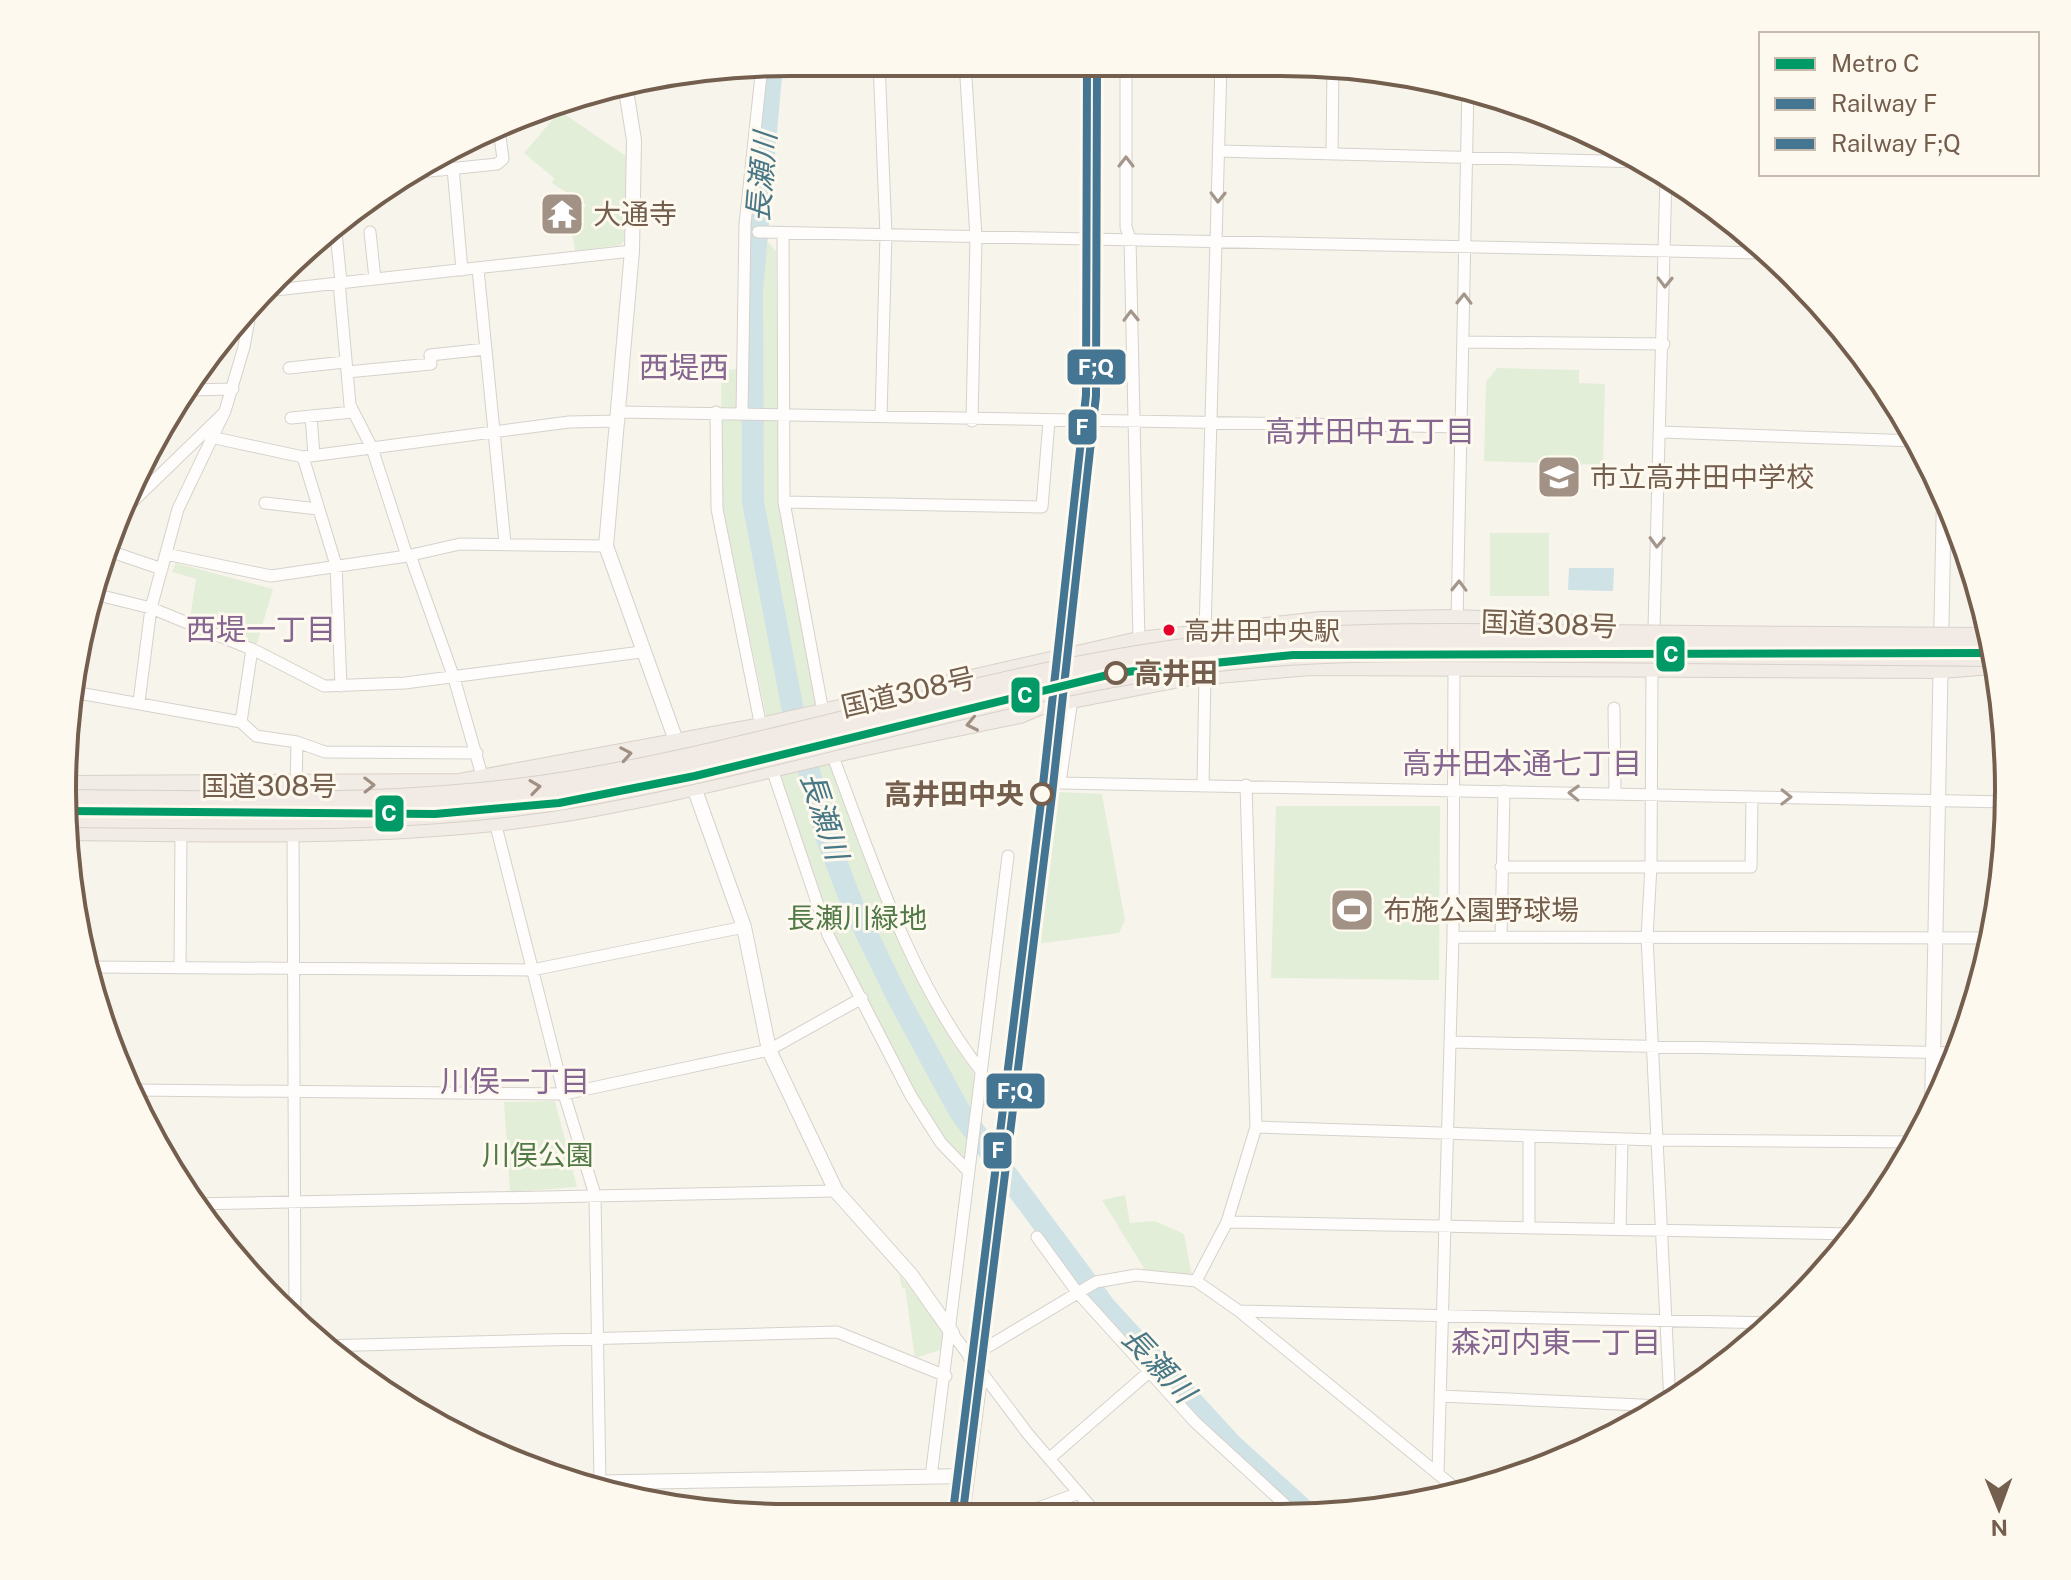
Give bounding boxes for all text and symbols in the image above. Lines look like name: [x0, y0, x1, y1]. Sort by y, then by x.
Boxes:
legend: [1759, 32, 2039, 176]
text: Metro C: [1831, 49, 1919, 77]
text: Railway F: [1831, 89, 1937, 117]
water label: 長瀬川: [739, 128, 783, 223]
text: Railway F;Q: [1831, 129, 1961, 157]
one-way arrow: [1117, 155, 1135, 168]
temple icon: 大通寺: [538, 190, 586, 238]
one-way arrow: [1209, 191, 1227, 204]
place label: 大通寺: [593, 197, 677, 230]
one-way arrow: [1656, 276, 1674, 289]
one-way arrow: [1455, 292, 1473, 305]
one-way arrow: [1122, 309, 1140, 322]
line badge: F;Q: [1066, 348, 1127, 386]
district label: 西堤西: [639, 349, 729, 385]
text: F;Q: [1078, 354, 1114, 380]
line badge: F: [1067, 408, 1098, 446]
district label: 高井田中五丁目: [1265, 413, 1475, 449]
text: F: [1075, 414, 1089, 440]
school or university icon: 市立高井田中学校: [1535, 453, 1583, 501]
place label: 市立高井田中学校: [1590, 460, 1814, 493]
one-way arrow: [1649, 536, 1666, 549]
one-way arrow: [1450, 579, 1467, 592]
street label: 国道308号: [1480, 605, 1618, 642]
district label: 西堤一丁目: [186, 611, 336, 647]
place label: 高井田中央駅: [1184, 615, 1340, 646]
marker: 高井田中央駅: [1161, 622, 1177, 638]
line badge: C: [1655, 635, 1686, 673]
text: C: [1663, 641, 1679, 667]
place label: 高井田: [1134, 656, 1218, 689]
street label: 国道308号: [838, 660, 978, 723]
marker: 高井田: [1105, 662, 1127, 684]
line badge: C: [1010, 676, 1041, 714]
text: C: [1017, 682, 1033, 708]
one-way arrow: [966, 715, 980, 732]
district label: 高井田本通七丁目: [1402, 745, 1642, 781]
one-way arrow: [620, 746, 633, 763]
water label: 長瀬川: [794, 767, 857, 867]
street label: 国道308号: [201, 769, 337, 802]
one-way arrow: [363, 776, 376, 794]
place label: 高井田中央: [884, 777, 1024, 810]
one-way arrow: [528, 779, 542, 796]
marker: 高井田中央: [1031, 783, 1053, 805]
one-way arrow: [1567, 784, 1580, 801]
one-way arrow: [1780, 789, 1793, 806]
line badge: C: [374, 794, 405, 833]
text: C: [381, 800, 397, 826]
sports icon: 布施公園野球場: [1328, 886, 1376, 934]
place label: 布施公園野球場: [1383, 893, 1579, 926]
park label: 長瀬川緑地: [787, 901, 927, 934]
district label: 川俣一丁目: [440, 1063, 590, 1099]
line badge: F;Q: [985, 1072, 1046, 1110]
text: F;Q: [997, 1078, 1033, 1104]
line badge: F: [982, 1131, 1013, 1170]
text: F: [991, 1137, 1005, 1163]
park label: 川俣公園: [482, 1138, 594, 1171]
water label: 長瀬川: [1115, 1319, 1205, 1412]
district label: 森河内東一丁目: [1451, 1324, 1661, 1360]
north arrow: [1959, 1468, 2039, 1548]
text: N: [1991, 1515, 2008, 1541]

